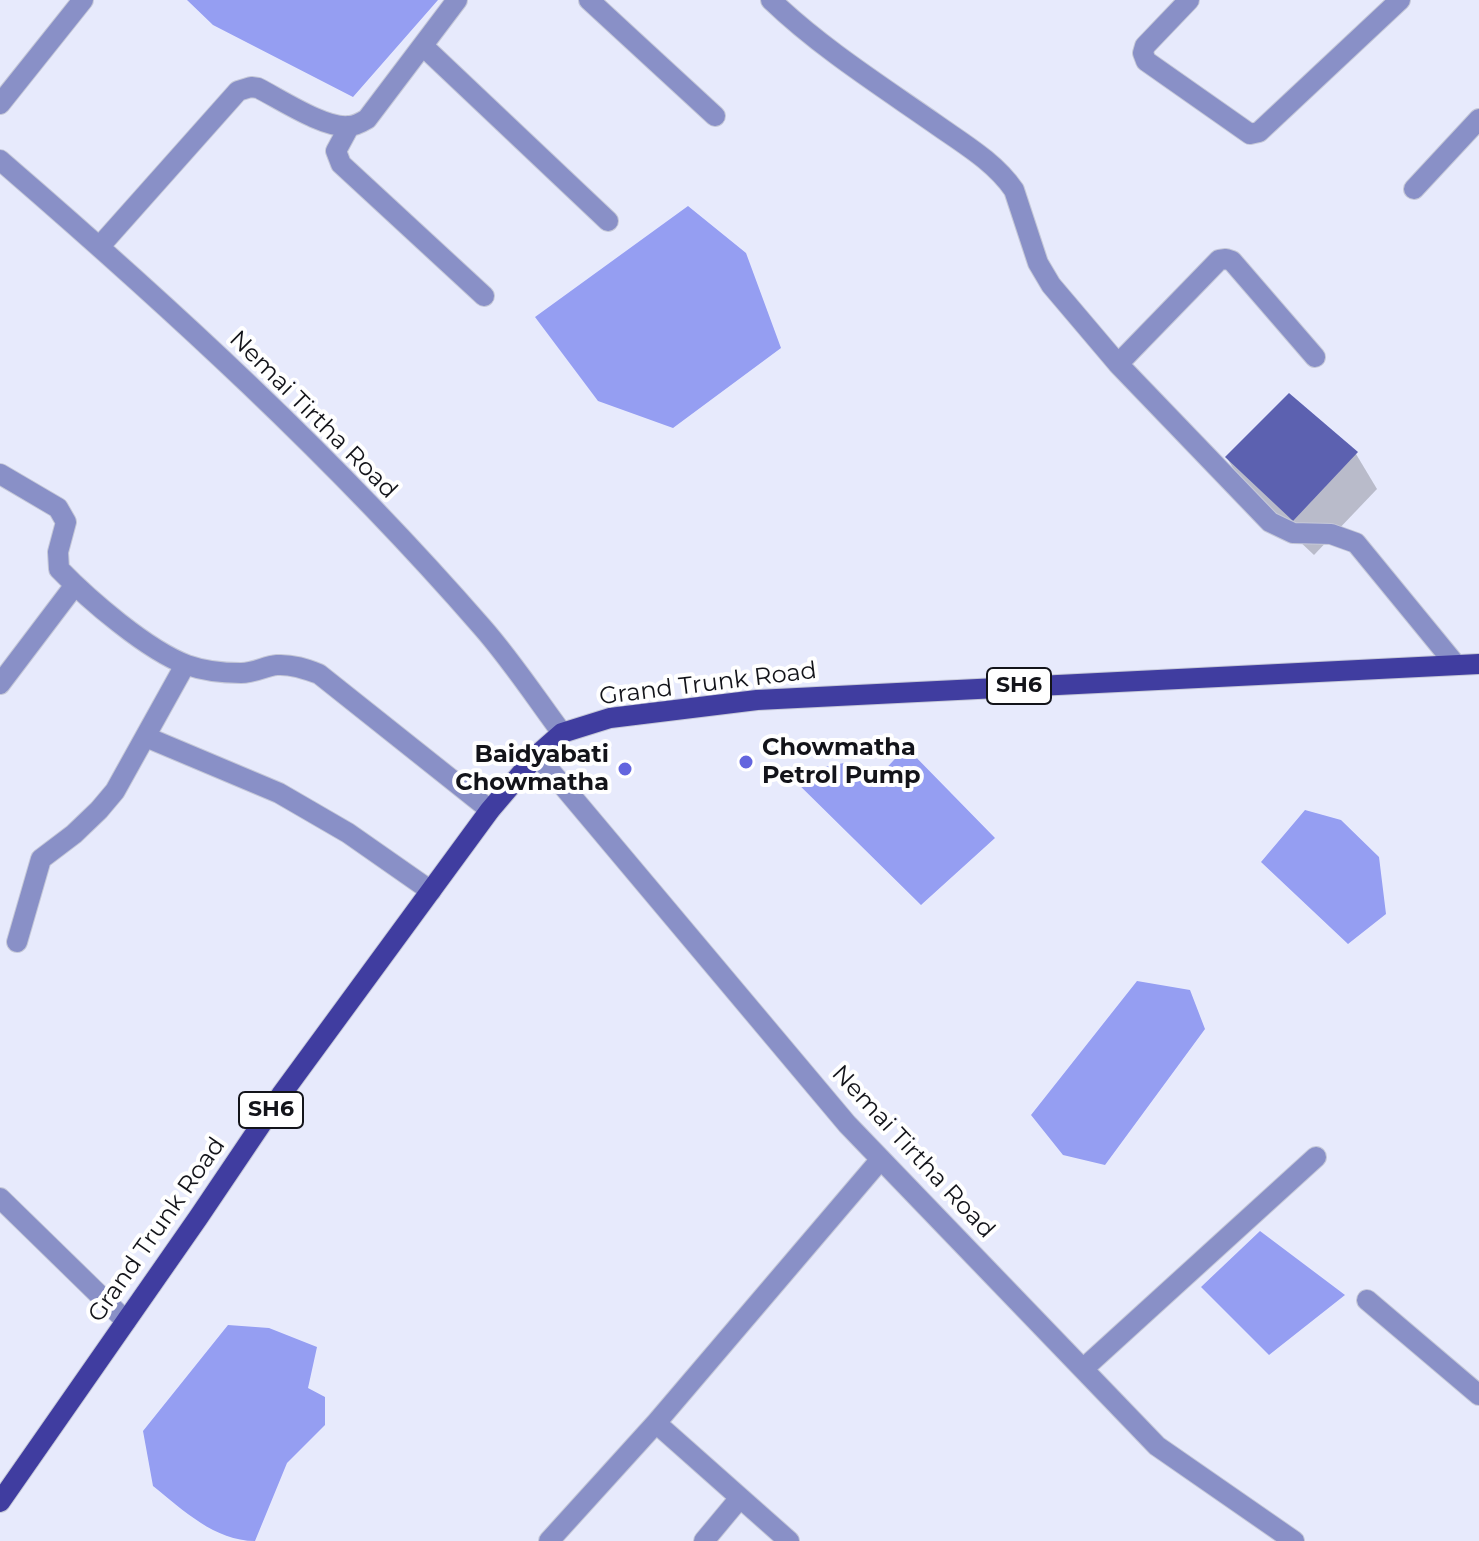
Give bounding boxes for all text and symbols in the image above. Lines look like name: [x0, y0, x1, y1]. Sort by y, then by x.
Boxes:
street label: Nemai Tirtha Road: [223, 325, 403, 505]
street label: Grand Trunk Road: [598, 656, 818, 712]
road number: SH6: [987, 668, 1051, 704]
place label: Chowmatha Petrol Pump: [762, 734, 921, 790]
place label: Baidyabati Chowmatha: [455, 741, 609, 797]
marker: Chowmatha Petrol Pump: [737, 753, 755, 771]
marker: Baidyabati Chowmatha: [616, 760, 634, 778]
street label: Nemai Tirtha Road: [825, 1060, 1001, 1244]
road number: SH6: [239, 1092, 303, 1128]
street label: Grand Trunk Road: [82, 1132, 232, 1328]

